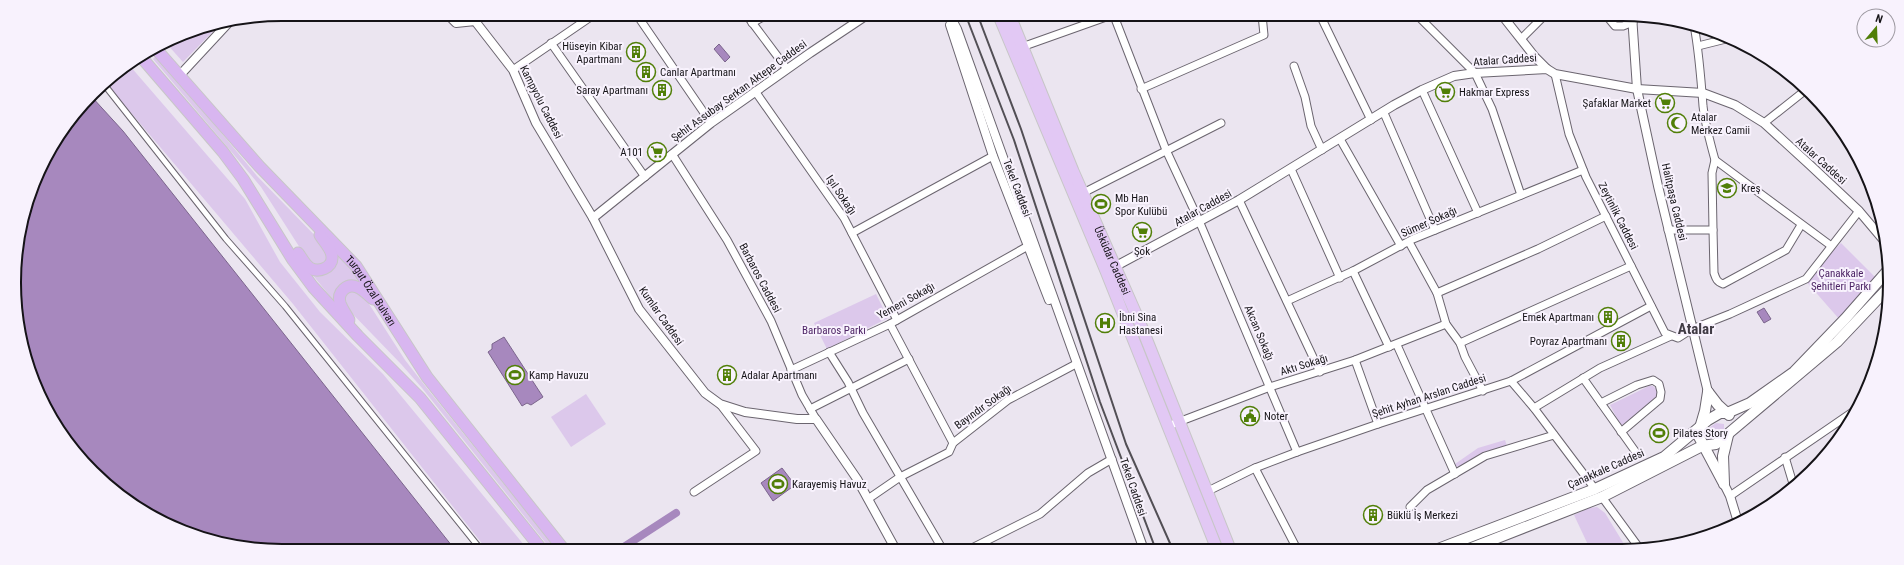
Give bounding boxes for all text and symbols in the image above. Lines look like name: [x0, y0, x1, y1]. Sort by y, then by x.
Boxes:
north arrow: [1856, 8, 1896, 48]
text: N: [1874, 12, 1885, 26]
street label: Şehit Assubay Serkan Aktepe Caddesi: [669, 38, 809, 144]
place label: Hüseyin Kibar Apartmanı: [562, 40, 623, 66]
building icon: Hüseyin Kibar Apartmanı: [625, 41, 647, 63]
street label: Atalar Caddesi: [1473, 51, 1537, 69]
building icon: Canlar Apartmanı: [635, 61, 657, 83]
street label: Kampyolu Caddesi: [517, 63, 565, 141]
place label: Canlar Apartmanı: [660, 66, 736, 79]
building icon: Saray Apartmanı: [651, 79, 673, 101]
supermarket icon: Hakmar Express: [1434, 81, 1456, 103]
place label: Saray Apartmanı: [576, 84, 648, 97]
place label: Hakmar Express: [1459, 86, 1530, 99]
supermarket icon: Şafaklar Market: [1654, 92, 1676, 114]
place label: Şafaklar Market: [1582, 97, 1651, 110]
place label: Atalar Merkez Camii: [1691, 111, 1750, 137]
mosque icon: Atalar Merkez Camii: [1666, 112, 1688, 134]
street label: Atalar Caddesi: [1793, 135, 1849, 187]
supermarket icon: A101: [646, 141, 668, 163]
place label: A101: [620, 146, 643, 159]
street label: Tekel Caddesi: [1000, 157, 1034, 219]
street label: Halitpaşa Caddesi: [1659, 162, 1689, 242]
street label: Işıl Sokağı: [823, 173, 859, 217]
school or university icon: Kreş: [1716, 177, 1738, 199]
street label: Zeytinlik Caddesi: [1595, 180, 1641, 252]
place label: Kreş: [1741, 182, 1760, 195]
street label: Atalar Caddesi: [1172, 187, 1234, 229]
place label: Mb Han Spor Kulübü: [1115, 192, 1167, 218]
sports icon: Mb Han Spor Kulübü: [1090, 193, 1112, 215]
street label: Sümer Sokağı: [1399, 204, 1459, 240]
supermarket icon: Şok: [1131, 221, 1153, 243]
street label: Üsküdar Caddesi: [1092, 224, 1133, 297]
street label: Barbaros Caddesi: [736, 241, 784, 315]
place label: Şok: [1134, 245, 1150, 258]
street label: Turgut Özal Bulvarı: [343, 253, 399, 328]
park label: Çanakkale Şehitleri Parkı: [1811, 267, 1871, 293]
street label: Yemeni Sokağı: [875, 280, 937, 322]
street label: Kumlar Caddesi: [636, 284, 686, 348]
street label: Akcan Sokağı: [1242, 303, 1276, 363]
building icon: Emek Apartmanı: [1597, 306, 1619, 328]
place label: İbni Sina Hastanesi: [1119, 311, 1163, 337]
place label: Emek Apartmanı: [1522, 311, 1594, 324]
hospital icon: İbni Sina Hastanesi: [1094, 312, 1116, 334]
district label: Atalar: [1678, 320, 1714, 338]
park label: Barbaros Parkı: [802, 324, 866, 337]
building icon: Poyraz Apartmanı: [1610, 330, 1632, 352]
place label: Poyraz Apartmanı: [1530, 335, 1607, 348]
street label: Aktı Sokağı: [1279, 352, 1329, 378]
sports icon: Kamp Havuzu: [504, 364, 526, 386]
building icon: Adalar Apartmanı: [716, 364, 738, 386]
place label: Kamp Havuzu: [529, 369, 589, 382]
place label: Adalar Apartmanı: [741, 369, 817, 382]
street label: Şehit Ayhan Arslan Caddesi: [1370, 371, 1488, 421]
street label: Bayındır Sokağı: [952, 382, 1014, 432]
public building icon: Noter: [1239, 405, 1261, 427]
place label: Noter: [1264, 410, 1289, 423]
sports icon: Pilates Story: [1648, 422, 1670, 444]
place label: Pilates Story: [1673, 427, 1728, 440]
street label: Çanakkale Caddesi: [1566, 446, 1646, 492]
street label: Tekel Caddesi: [1117, 456, 1149, 518]
sports icon: Karayemiş Havuz: [767, 473, 789, 495]
place label: Karayemiş Havuz: [792, 478, 867, 491]
building icon: Büklü İş Merkezi: [1362, 504, 1384, 526]
place label: Büklü İş Merkezi: [1387, 509, 1458, 522]

